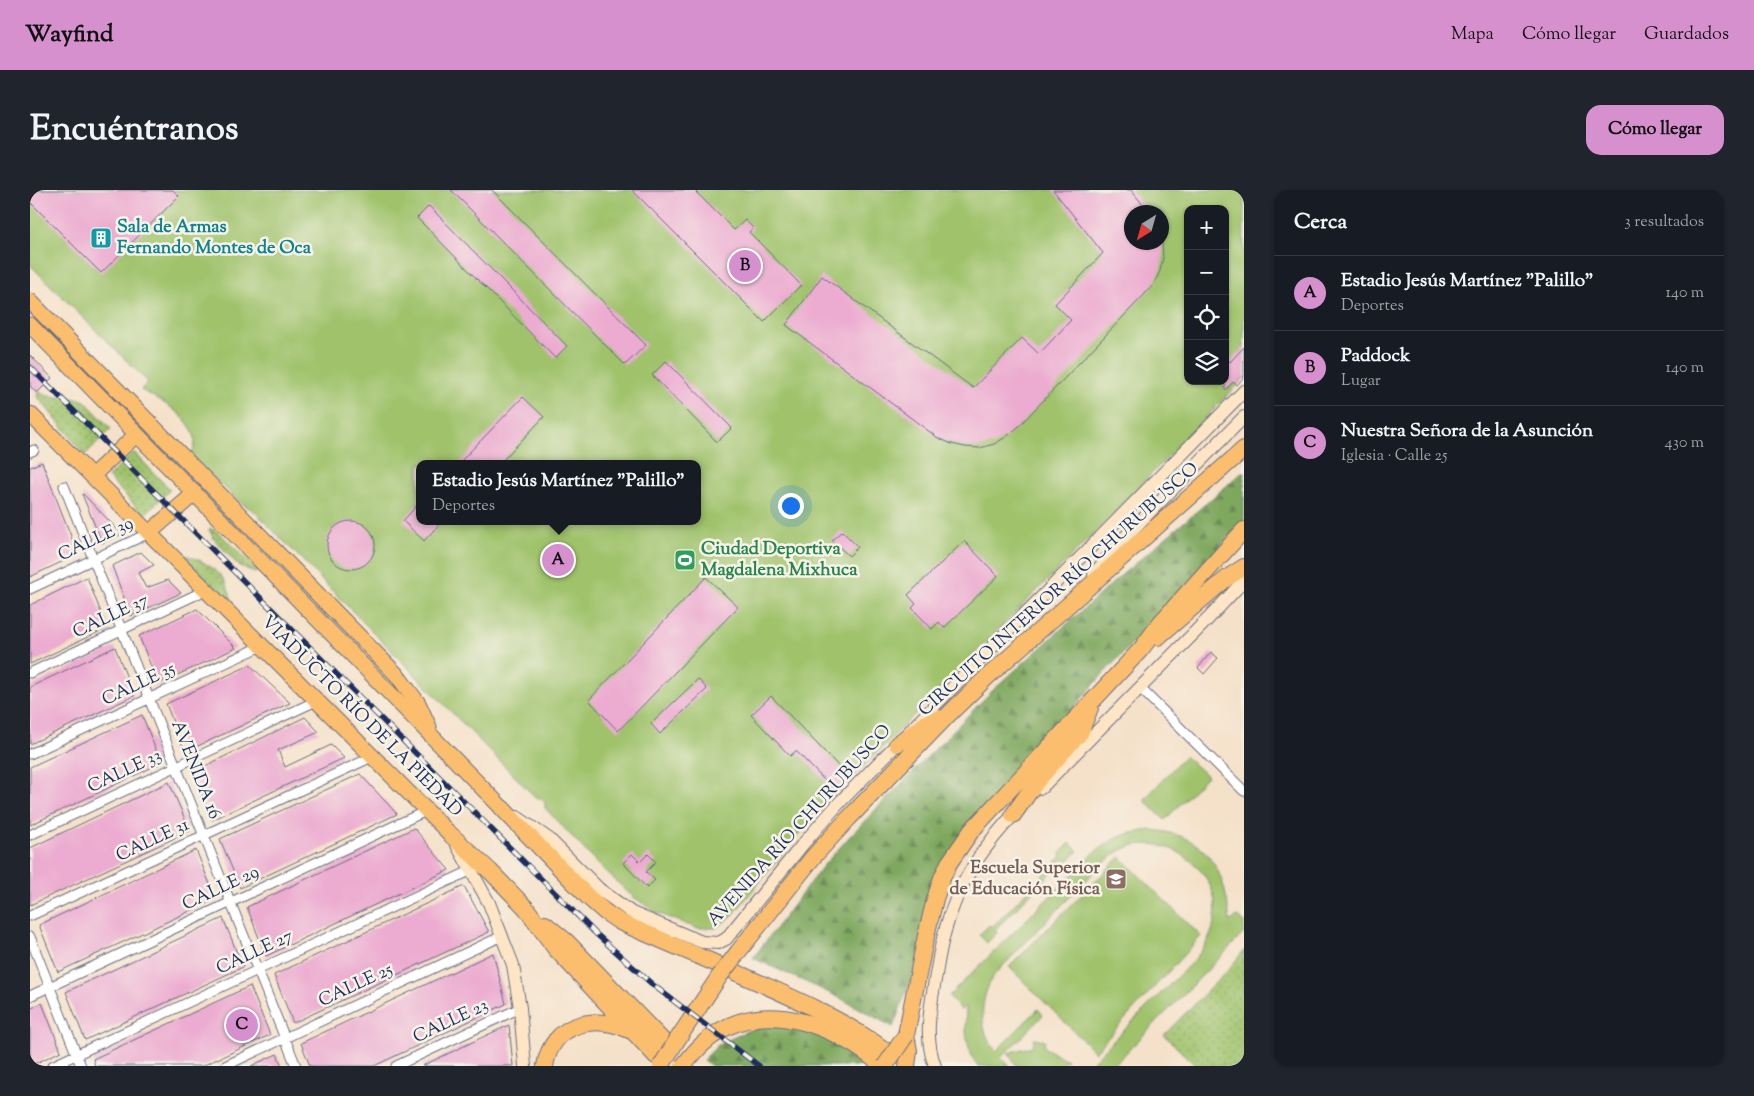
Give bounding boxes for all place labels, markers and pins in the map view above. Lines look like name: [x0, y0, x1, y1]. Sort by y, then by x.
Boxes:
place label: Sala de Armas Fernando Montes de Oca: [117, 215, 312, 262]
building icon: Sala de Armas Fernando Montes de Oca: [89, 226, 113, 250]
pin: B: [729, 247, 761, 285]
place label: Ciudad Deportiva Magdalena Mixhuca: [701, 537, 858, 584]
pin: A: [542, 541, 574, 579]
sports icon: Ciudad Deportiva Magdalena Mixhuca: [673, 548, 697, 572]
place label: Escuela Superior de Educación Física: [950, 856, 1101, 903]
school or university icon: Escuela Superior de Educación Física: [1104, 867, 1128, 891]
pin: C: [226, 1006, 258, 1044]

